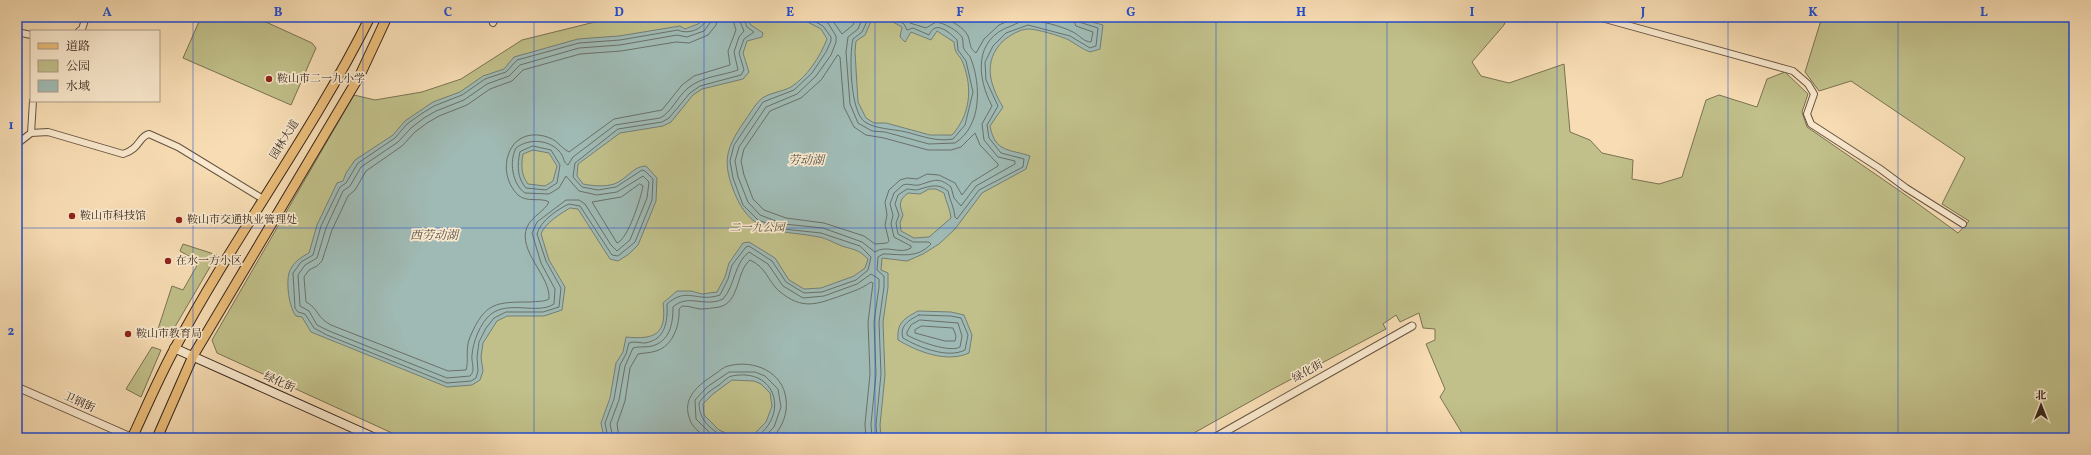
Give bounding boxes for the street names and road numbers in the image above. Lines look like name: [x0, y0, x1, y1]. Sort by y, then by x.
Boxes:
street label: 园林大道: [267, 117, 303, 163]
street label: 绿化街: [1290, 357, 1326, 387]
street label: 绿化街: [261, 369, 297, 397]
street label: 卫钢街: [61, 389, 97, 417]

